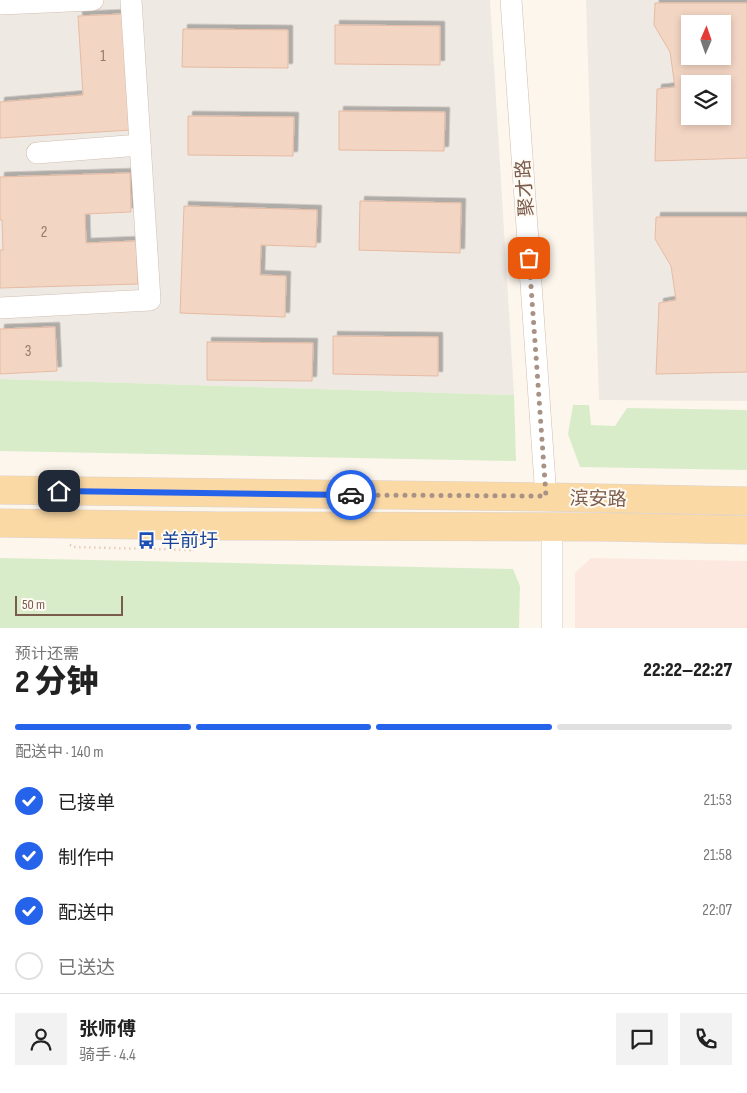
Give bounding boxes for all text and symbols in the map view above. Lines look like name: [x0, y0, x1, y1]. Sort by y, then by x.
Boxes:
north arrow: [681, 15, 731, 65]
map controls: [681, 15, 731, 125]
house number: 1: [100, 47, 106, 66]
button: layers: [681, 75, 731, 125]
street label: 聚才路: [512, 159, 539, 217]
house number: 2: [41, 223, 47, 242]
pin: [508, 237, 550, 279]
icon: bag: [515, 244, 543, 272]
house number: 3: [25, 342, 31, 361]
pin: [38, 470, 80, 512]
courier: [326, 470, 376, 520]
icon: home: [45, 477, 73, 505]
icon: car: [337, 481, 365, 509]
street label: 滨安路: [569, 488, 627, 511]
bus stop icon: 羊前圩: [137, 530, 157, 550]
place label: 羊前圩: [161, 530, 218, 553]
scale bar: [15, 593, 122, 616]
text: 50 m: [22, 596, 45, 613]
text: 预计还需: [15, 645, 79, 664]
text: 22:22–22:27: [643, 659, 732, 682]
text: 2 分钟: [15, 663, 98, 702]
text: 配送中 · 140 m: [15, 743, 104, 762]
icon: check: [15, 787, 43, 815]
text: 21:53: [704, 791, 732, 810]
text: 已接单: [58, 792, 115, 815]
icon: check: [15, 842, 43, 870]
text: 21:58: [703, 846, 732, 865]
text: 制作中: [58, 847, 115, 870]
icon: check: [15, 897, 43, 925]
text: 22:07: [702, 901, 732, 920]
text: 配送中: [58, 902, 115, 925]
text: 已送达: [58, 957, 115, 980]
button: person: [15, 1013, 67, 1065]
button: chat: [616, 1013, 668, 1065]
button: phone: [680, 1013, 732, 1065]
text: 张师傅: [79, 1018, 136, 1041]
text: 骑手 · 4.4: [79, 1046, 136, 1065]

